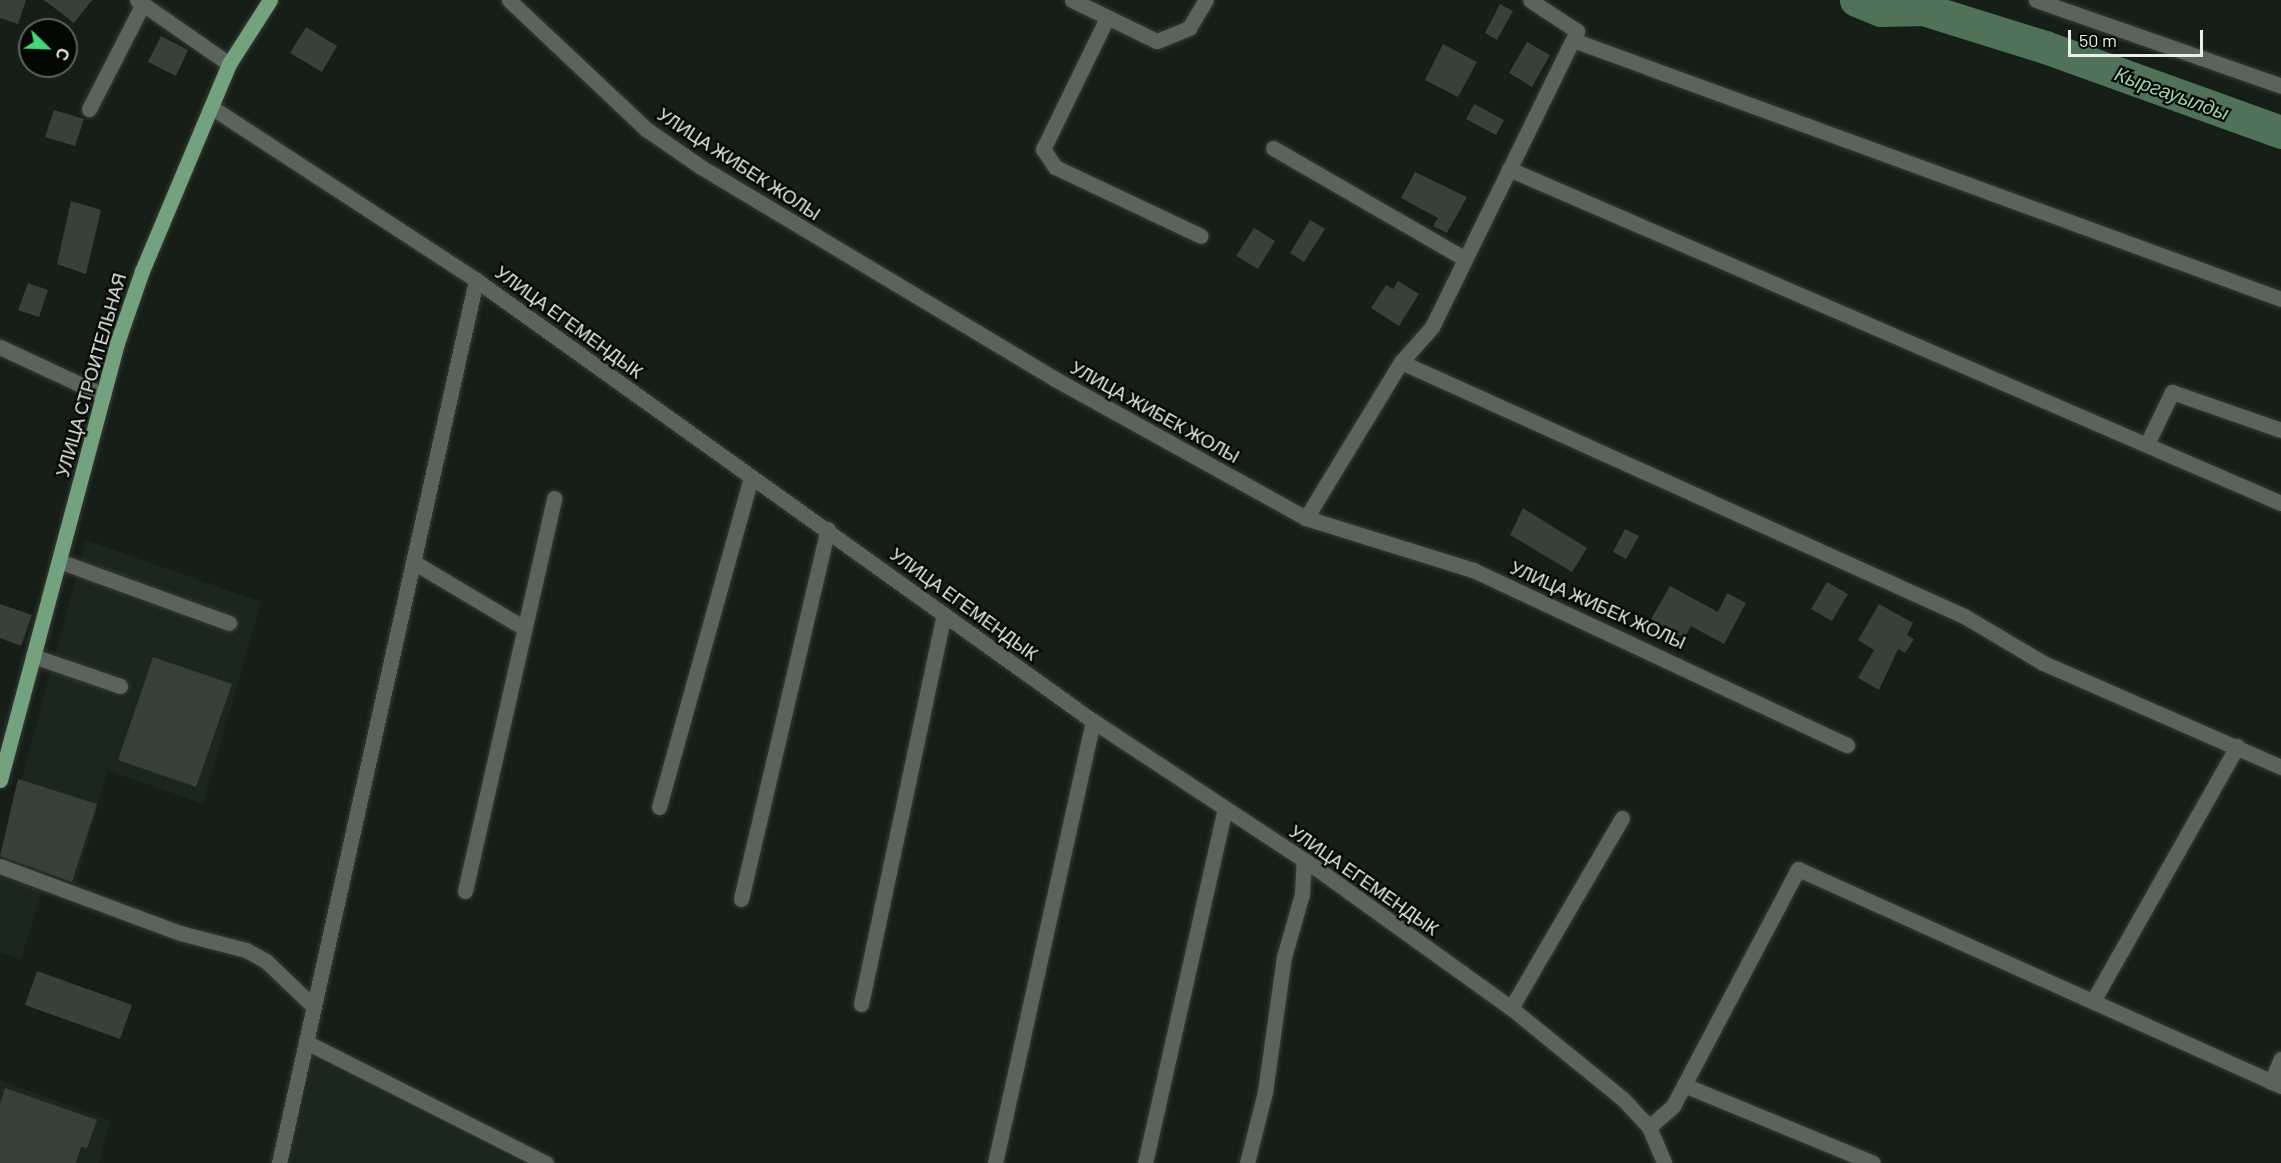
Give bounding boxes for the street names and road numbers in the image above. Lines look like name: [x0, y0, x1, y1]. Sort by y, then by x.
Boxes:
street label: УЛИЦА ЖИБЕК ЖОЛЫ: [654, 103, 824, 225]
street label: УЛИЦА ЕГЕМЕНДЫК: [491, 261, 647, 383]
street label: УЛИЦА СТРОИТЕЛЬНАЯ: [52, 271, 130, 479]
street label: УЛИЦА ЖИБЕК ЖОЛЫ: [1067, 357, 1243, 467]
street label: УЛИЦА ЕГЕМЕНДЫК: [886, 543, 1042, 665]
street label: УЛИЦА ЖИБЕК ЖОЛЫ: [1507, 557, 1689, 653]
street label: УЛИЦА ЕГЕМЕНДЫК: [1285, 820, 1443, 940]

